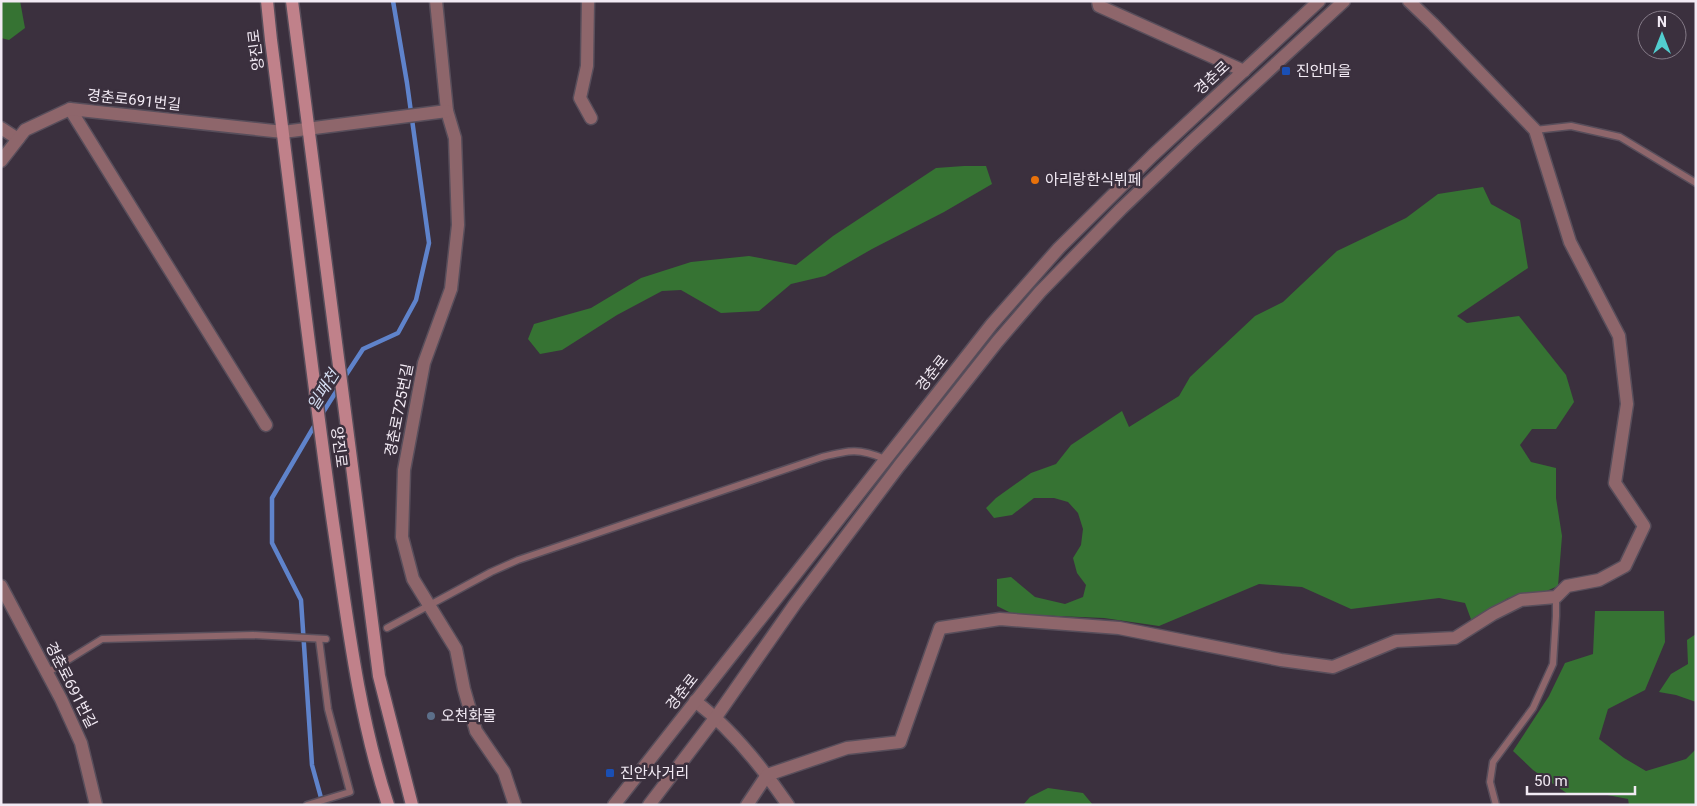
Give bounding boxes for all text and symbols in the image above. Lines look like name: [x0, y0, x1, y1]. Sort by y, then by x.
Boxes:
north arrow: [1637, 10, 1687, 60]
text: N: [1657, 14, 1667, 30]
street label: 양진로: [245, 28, 267, 72]
street label: 경춘로: [1191, 57, 1233, 99]
place label: 진안마을: [1296, 62, 1351, 80]
marker: 진안마을: [1280, 65, 1292, 77]
street label: 경춘로691번길: [86, 86, 182, 114]
place label: 아리랑한식뷔페: [1045, 171, 1142, 189]
marker: 아리랑한식뷔페: [1029, 174, 1041, 186]
street label: 경춘로: [912, 351, 952, 395]
street label: 경춘로725번길: [381, 362, 417, 458]
water label: 일패천: [303, 364, 344, 414]
street label: 양진로: [328, 425, 350, 469]
street label: 경춘로691번길: [42, 639, 100, 731]
street label: 경춘로: [662, 670, 702, 714]
place label: 오천화물: [441, 707, 496, 725]
marker: 오천화물: [425, 710, 437, 722]
place label: 진안사거리: [620, 764, 689, 782]
scale bar: [1527, 764, 1634, 796]
marker: 진안사거리: [604, 767, 616, 779]
text: 50 m: [1534, 772, 1568, 790]

